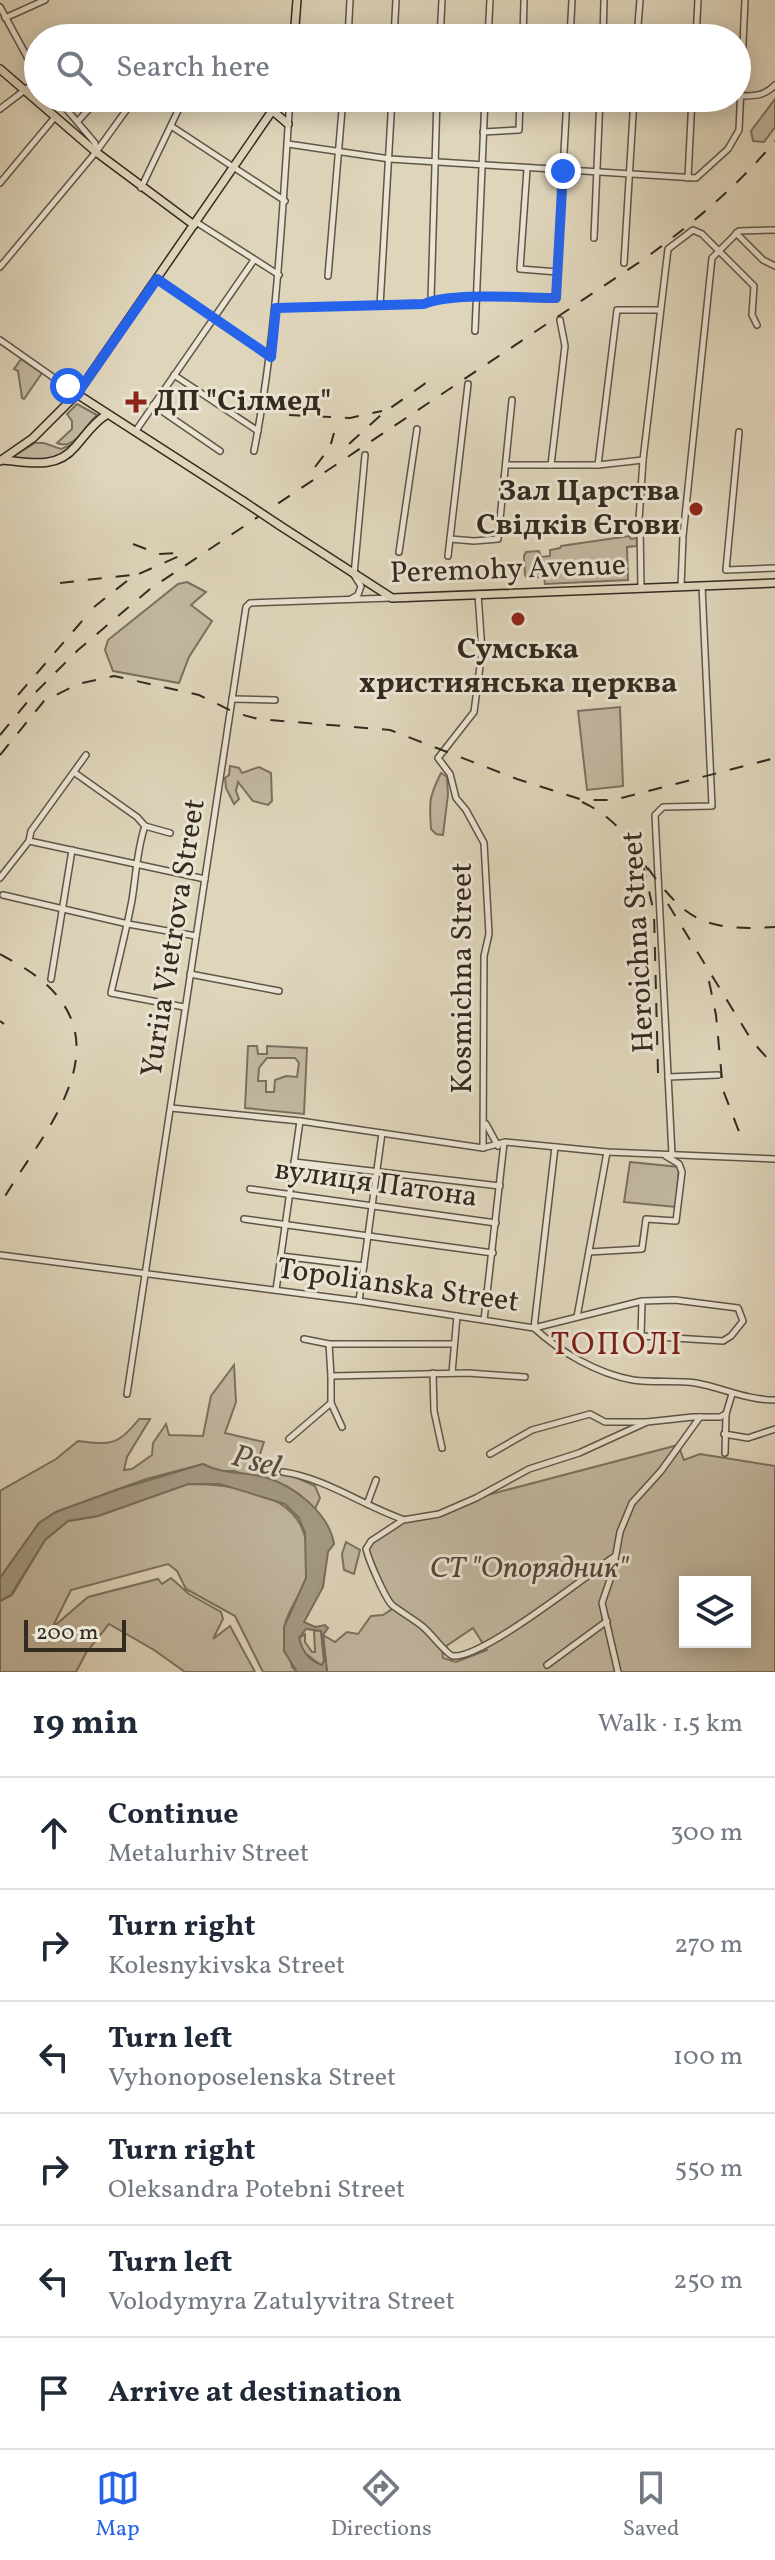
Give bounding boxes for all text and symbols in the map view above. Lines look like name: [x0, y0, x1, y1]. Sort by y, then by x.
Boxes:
search box: [24, 24, 751, 112]
icon: search: [52, 46, 96, 90]
text: Search here: [116, 47, 270, 89]
route end: [545, 153, 581, 189]
route start: [50, 368, 86, 404]
place label: ДП "Сілмед": [154, 381, 331, 423]
marker: ДП "Сілмед": [125, 391, 147, 413]
place label: Зал Царства Свідків Єгови: [476, 471, 680, 547]
marker: Зал Царства Свідків Єгови: [687, 500, 705, 518]
street label: Peremohy Avenue: [389, 545, 627, 595]
marker: Сумська християнська церква: [509, 610, 527, 628]
place label: Сумська християнська церква: [359, 629, 677, 705]
street label: Yuriia Vietrova Street: [131, 796, 217, 1080]
street label: Heroichna Street: [612, 830, 666, 1054]
street label: Kosmichna Street: [442, 862, 484, 1094]
street label: вулиця Патона: [272, 1149, 480, 1219]
street label: Topolianska Street: [274, 1248, 522, 1324]
district label: ТОПОЛІ: [550, 1324, 684, 1368]
water label: Psel: [226, 1435, 286, 1491]
park label: СТ "Опорядник": [430, 1548, 629, 1590]
map controls: [679, 1576, 751, 1648]
button: layers: [679, 1576, 751, 1648]
scale bar: [24, 1616, 126, 1652]
text: 200 m: [36, 1618, 98, 1649]
text: 19 min: [32, 1701, 139, 1748]
text: Walk · 1.5 km: [598, 1706, 743, 1742]
text: Continue: [108, 1794, 239, 1836]
icon: ahead: [32, 1811, 76, 1855]
text: 300 m: [670, 1815, 743, 1851]
text: Metalurhiv Street: [108, 1836, 309, 1872]
text: Turn right: [108, 1906, 256, 1948]
icon: right: [32, 1923, 76, 1967]
text: 270 m: [674, 1927, 743, 1963]
text: Kolesnykivska Street: [108, 1948, 345, 1984]
text: Turn left: [108, 2018, 232, 2060]
icon: left: [32, 2035, 76, 2079]
text: 100 m: [673, 2039, 743, 2075]
text: Vyhonoposelenska Street: [108, 2060, 396, 2096]
text: Turn right: [108, 2130, 256, 2172]
icon: right: [32, 2147, 76, 2191]
text: 550 m: [675, 2151, 743, 2187]
text: Oleksandra Potebni Street: [108, 2172, 405, 2208]
text: Turn left: [108, 2242, 232, 2284]
icon: left: [32, 2259, 76, 2303]
text: 250 m: [673, 2263, 743, 2299]
text: Volodymyra Zatulyvitra Street: [108, 2284, 455, 2320]
icon: arrive: [32, 2371, 76, 2415]
text: Arrive at destination: [108, 2372, 402, 2414]
tab: Map: [96, 2466, 140, 2545]
tab: Directions: [331, 2466, 432, 2545]
tab: Saved: [623, 2466, 679, 2545]

